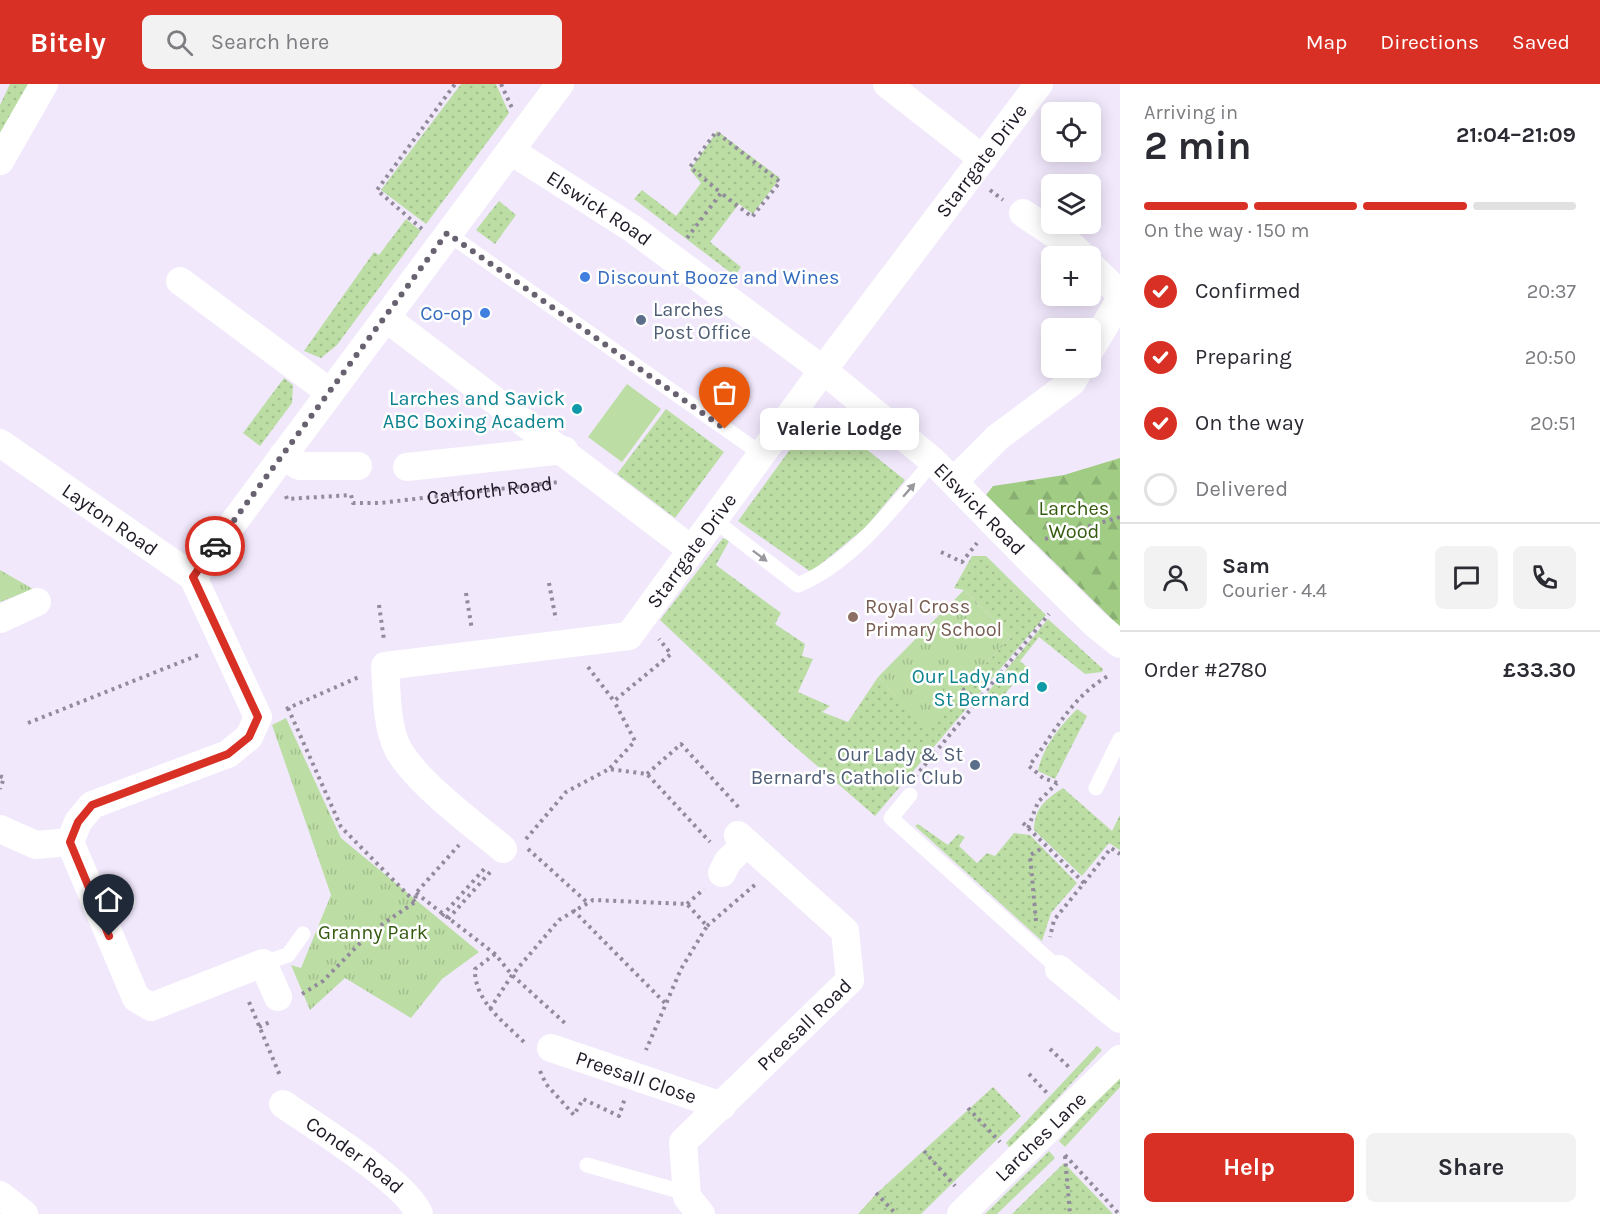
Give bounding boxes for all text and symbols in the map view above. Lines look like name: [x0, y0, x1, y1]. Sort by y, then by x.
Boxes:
search box: [142, 15, 562, 69]
text: Bitely: [30, 26, 106, 59]
icon: search: [163, 26, 196, 59]
text: Search here: [211, 29, 329, 55]
text: Map: [1306, 30, 1347, 54]
text: Directions: [1380, 30, 1479, 54]
text: Saved: [1512, 30, 1570, 54]
street label: Starrgate Drive: [931, 99, 1032, 222]
text: Arriving in: [1144, 101, 1238, 124]
map controls: [1041, 102, 1101, 378]
button: locate: [1041, 102, 1101, 162]
text: 21:04–21:09: [1456, 122, 1576, 148]
text: 2 min: [1144, 123, 1252, 169]
street label: Elswick Road: [542, 166, 656, 251]
button: layers: [1041, 174, 1101, 234]
text: On the way · 150 m: [1144, 219, 1309, 242]
button: +: [1041, 246, 1101, 306]
place label: Discount Booze and Wines: [597, 266, 840, 289]
marker: Discount Booze and Wines: [578, 270, 592, 284]
icon: check: [1144, 275, 1177, 308]
text: Confirmed: [1195, 278, 1301, 304]
text: 20:37: [1527, 280, 1576, 303]
place label: Larches Post Office: [653, 298, 751, 344]
place label: Co-op: [420, 302, 473, 325]
marker: Co-op: [478, 306, 492, 320]
marker: Larches Post Office: [634, 313, 648, 327]
button: −: [1041, 318, 1101, 378]
icon: check: [1144, 341, 1177, 374]
text: Preparing: [1195, 344, 1292, 370]
text: 20:50: [1525, 346, 1576, 369]
pin: [699, 367, 750, 429]
icon: bag: [708, 376, 741, 409]
place label: Larches and Savick ABC Boxing Academ: [383, 387, 565, 433]
marker: Larches and Savick ABC Boxing Academ: [570, 402, 584, 416]
icon: check: [1144, 407, 1177, 440]
callout: Valerie Lodge: [761, 408, 920, 450]
text: On the way: [1195, 410, 1304, 436]
text: 20:51: [1530, 412, 1576, 435]
text: Valerie Lodge: [777, 417, 902, 440]
street label: Elswick Road: [929, 458, 1030, 560]
street label: Catforth Road: [426, 472, 554, 509]
text: Delivered: [1195, 476, 1288, 502]
street label: Layton Road: [58, 479, 162, 561]
one-way arrow: [902, 483, 915, 498]
street label: Starrgate Drive: [642, 489, 741, 613]
park label: Larches Wood: [1039, 497, 1109, 543]
courier: [185, 516, 245, 576]
icon: car: [199, 530, 232, 563]
button: person: [1144, 546, 1207, 609]
button: chat: [1435, 546, 1498, 609]
button: phone: [1513, 546, 1576, 609]
one-way arrow: [752, 550, 768, 563]
text: Sam: [1222, 553, 1270, 579]
text: Courier · 4.4: [1222, 579, 1327, 602]
place label: Royal Cross Primary School: [865, 595, 1002, 641]
marker: Royal Cross Primary School: [846, 610, 860, 624]
text: Order #2780: [1144, 657, 1267, 683]
text: £33.30: [1503, 657, 1576, 683]
place label: Our Lady and St Bernard: [912, 665, 1030, 711]
marker: Our Lady and St Bernard: [1035, 680, 1049, 694]
place label: Our Lady & St Bernard's Catholic Club: [751, 743, 963, 789]
marker: Our Lady & St Bernard's Catholic Club: [968, 758, 982, 772]
pin: [83, 874, 134, 936]
icon: home: [92, 883, 125, 916]
park label: Granny Park: [318, 921, 428, 944]
street label: Preesall Road: [753, 974, 856, 1076]
street label: Preesall Close: [573, 1046, 699, 1109]
street label: Larches Lane: [990, 1087, 1091, 1186]
street label: Conder Road: [301, 1112, 408, 1199]
button: Help: [1144, 1133, 1354, 1202]
button: Share: [1366, 1133, 1576, 1202]

